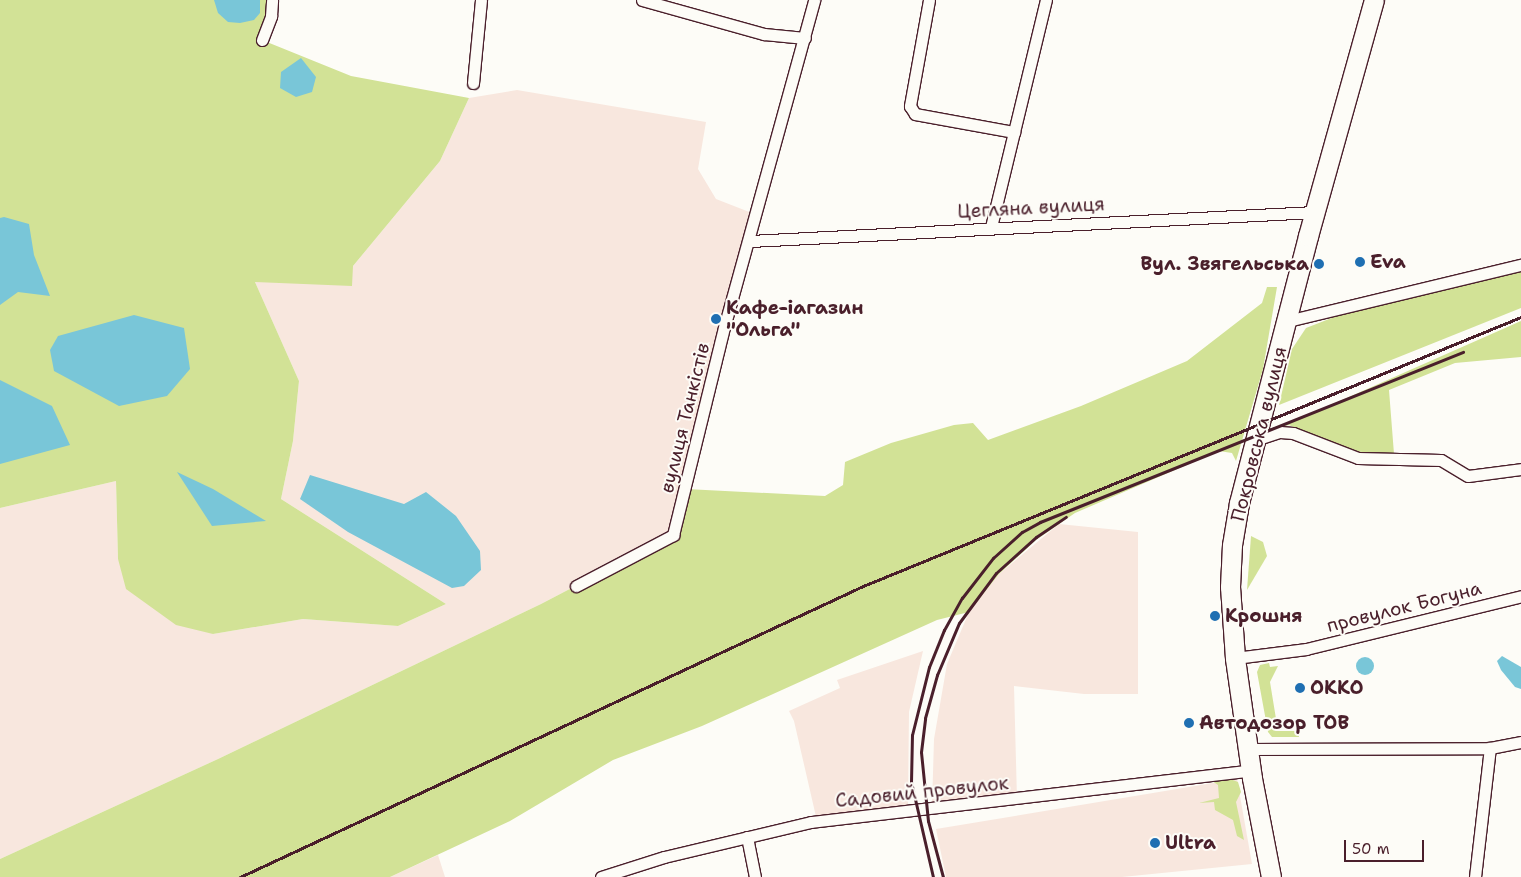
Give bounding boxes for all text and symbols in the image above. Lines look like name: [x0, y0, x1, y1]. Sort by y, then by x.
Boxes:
street label: Цегляна вулиця: [957, 193, 1105, 223]
place label: Eva: [1370, 251, 1406, 273]
place label: Вул. Звягельська: [1140, 253, 1309, 275]
marker: Eva: [1354, 256, 1366, 268]
marker: Вул. Звягельська: [1313, 258, 1325, 270]
place label: Кафе-іагазин "Ольга": [726, 297, 863, 341]
marker: Кафе-іагазин "Ольга": [710, 313, 722, 325]
street label: вулиця Танкістів: [655, 341, 715, 495]
street label: Покровська вулиця: [1226, 344, 1292, 524]
street label: провулок Богуна: [1324, 577, 1484, 637]
place label: Крошня: [1225, 605, 1303, 627]
marker: Крошня: [1209, 610, 1221, 622]
place label: ОККО: [1310, 677, 1363, 699]
marker: ОККО: [1294, 682, 1306, 694]
place label: Автодозор ТОВ: [1199, 712, 1349, 734]
marker: Автодозор ТОВ: [1183, 717, 1195, 729]
street label: Садовий провулок: [834, 772, 1010, 812]
scale bar: [1346, 830, 1426, 862]
place label: Ultra: [1165, 832, 1216, 854]
marker: Ultra: [1149, 837, 1161, 849]
text: 50 m: [1352, 839, 1390, 859]

